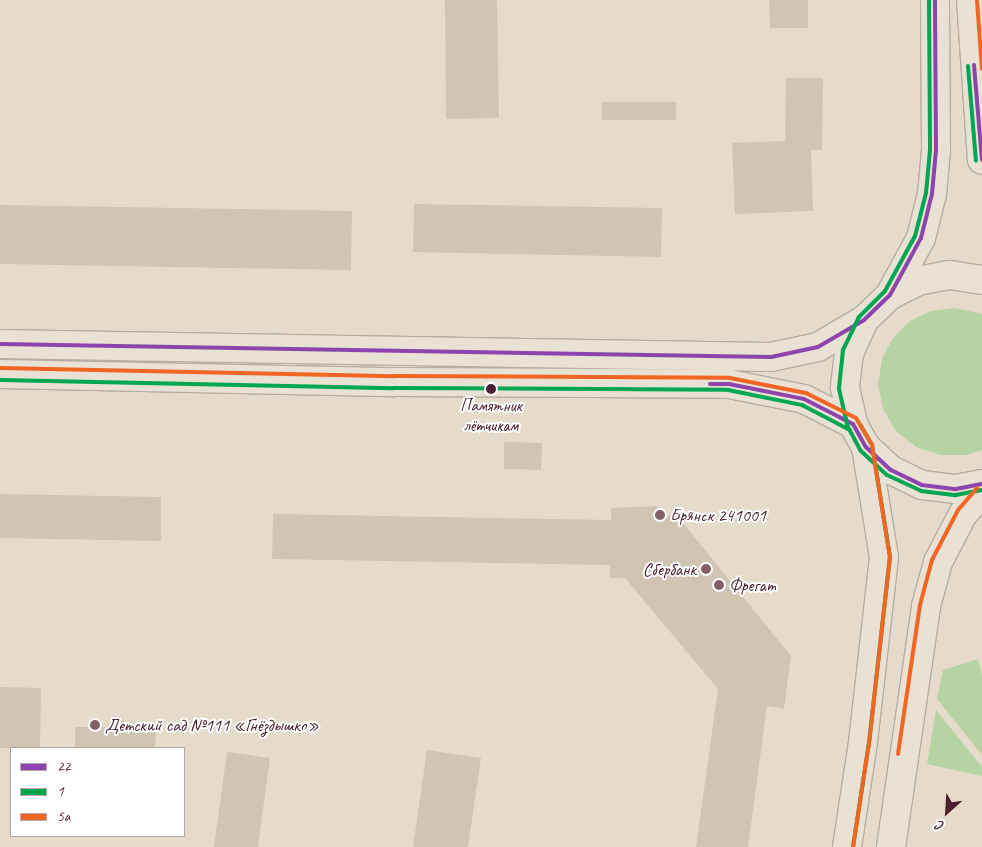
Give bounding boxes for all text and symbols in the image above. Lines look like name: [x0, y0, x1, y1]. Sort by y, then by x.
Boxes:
marker: Памятник лётчикам: [486, 384, 496, 394]
place label: Памятник лётчикам: [460, 396, 522, 436]
place label: Брянск 241001: [670, 504, 766, 526]
marker: Брянск 241001: [654, 509, 666, 521]
place label: Сбербанк: [643, 558, 696, 580]
marker: Сбербанк: [700, 563, 712, 575]
place label: Фрегат: [729, 574, 776, 596]
marker: Фрегат: [713, 579, 725, 591]
place label: Детский сад №111 «Гнёздышко»: [105, 714, 319, 736]
marker: Детский сад №111 «Гнёздышко»: [89, 719, 101, 731]
legend: [10, 747, 185, 837]
text: 22: [57, 757, 71, 776]
text: 1: [57, 782, 64, 801]
north arrow: [922, 787, 972, 837]
text: 5а: [57, 807, 70, 826]
text: С: [933, 817, 947, 835]

